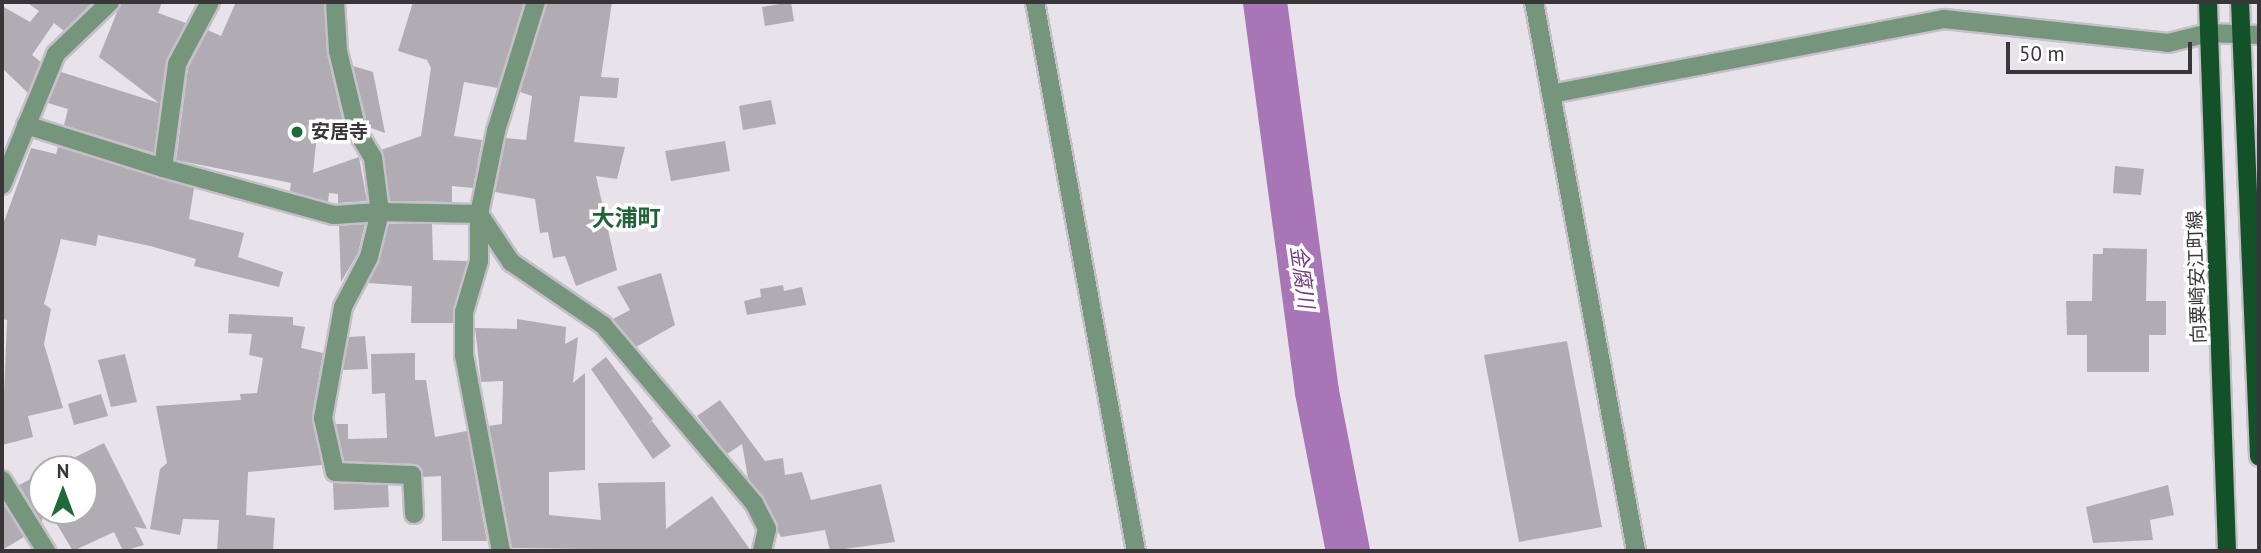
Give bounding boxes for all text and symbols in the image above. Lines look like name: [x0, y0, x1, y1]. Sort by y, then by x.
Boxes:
scale bar: [2009, 28, 2194, 72]
text: 50 m: [2019, 40, 2065, 67]
place label: 安居寺: [311, 121, 368, 143]
marker: 安居寺: [289, 124, 305, 140]
district label: 大浦町: [592, 204, 660, 232]
street label: 向粟崎安江町線: [2183, 210, 2211, 344]
water label: 金腐川: [1285, 244, 1319, 310]
north arrow: [28, 455, 98, 525]
text: N: [57, 459, 69, 483]

